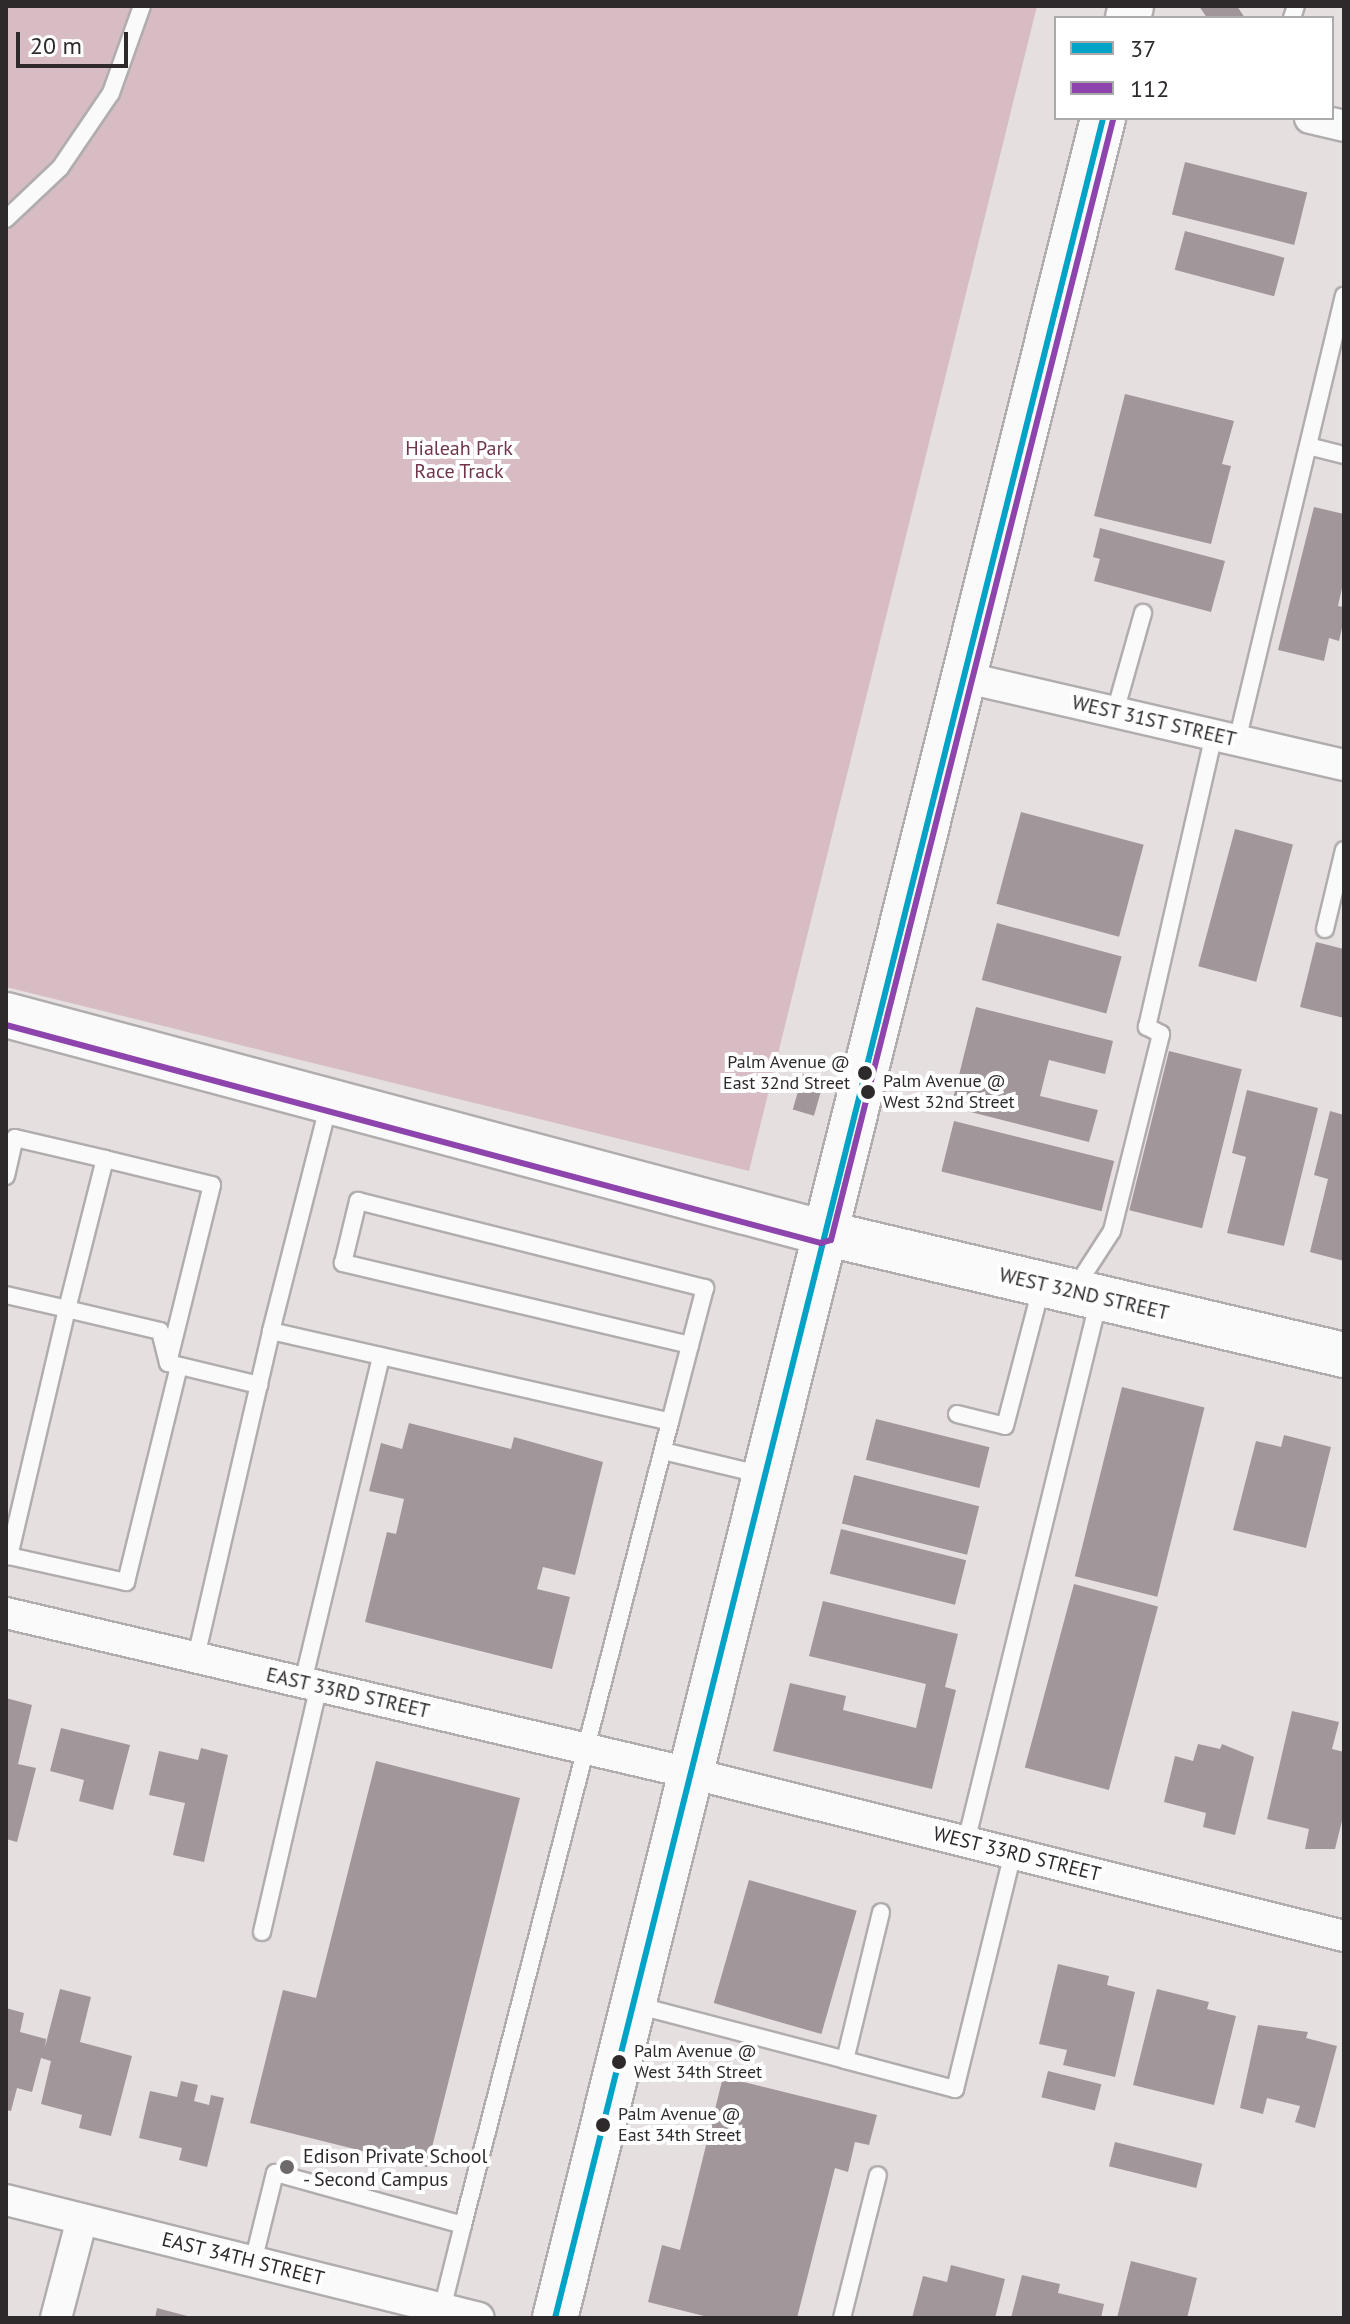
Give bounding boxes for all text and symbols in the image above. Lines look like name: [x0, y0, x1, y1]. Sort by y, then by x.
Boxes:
scale bar: [20, 16, 132, 66]
legend: [1054, 16, 1334, 120]
text: 20 m: [30, 30, 82, 61]
text: 37: [1130, 33, 1156, 64]
text: 112: [1130, 73, 1169, 104]
park label: Hialeah Park Race Track: [405, 436, 513, 483]
street label: WEST 31ST STREET: [1069, 690, 1239, 752]
place label: Palm Avenue @ East 32nd Street: [723, 1052, 850, 1094]
marker: Palm Avenue @ East 32nd Street: [857, 1065, 873, 1081]
place label: Palm Avenue @ West 32nd Street: [883, 1071, 1015, 1114]
marker: Palm Avenue @ West 32nd Street: [860, 1084, 876, 1100]
street label: WEST 32ND STREET: [996, 1263, 1172, 1325]
street label: EAST 33RD STREET: [264, 1662, 432, 1724]
street label: WEST 33RD STREET: [930, 1821, 1104, 1887]
place label: Palm Avenue @ West 34th Street: [634, 2041, 762, 2084]
marker: Palm Avenue @ West 34th Street: [611, 2054, 627, 2070]
place label: Palm Avenue @ East 34th Street: [618, 2104, 741, 2146]
marker: Palm Avenue @ East 34th Street: [595, 2117, 611, 2133]
place label: Edison Private School - Second Campus: [303, 2144, 487, 2191]
marker: Edison Private School - Second Campus: [278, 2158, 296, 2176]
street label: EAST 34TH STREET: [159, 2227, 327, 2291]

